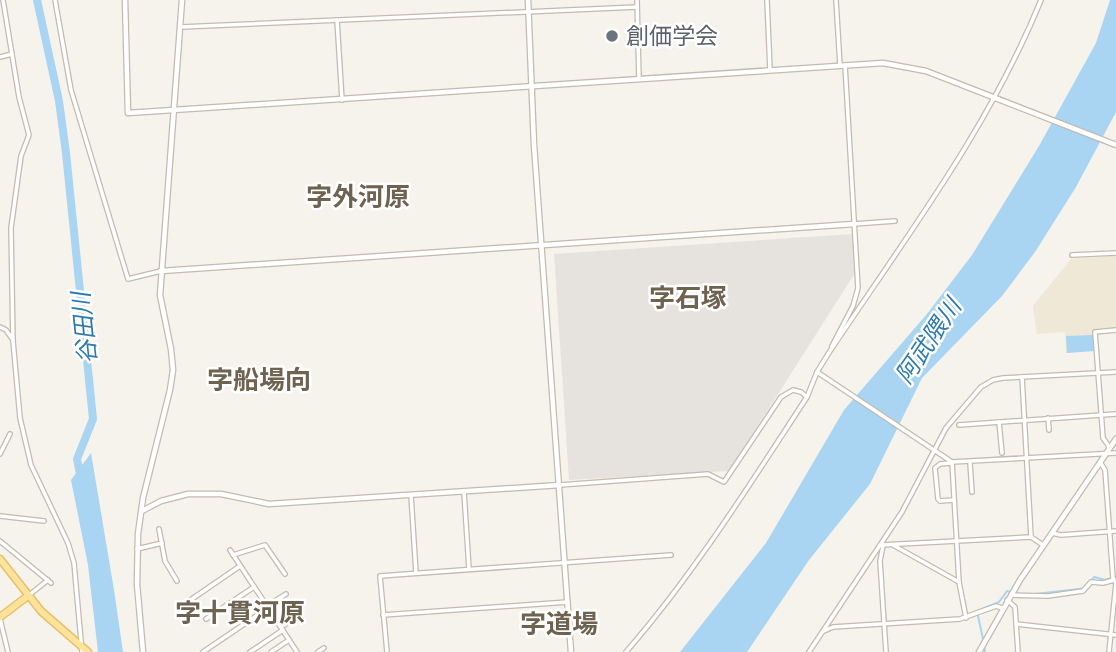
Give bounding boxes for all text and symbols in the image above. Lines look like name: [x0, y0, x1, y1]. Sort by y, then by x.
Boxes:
place label: 創価学会: [626, 22, 718, 50]
marker: 創価学会: [604, 28, 620, 44]
district label: 字外河原: [306, 181, 410, 213]
district label: 字石塚: [649, 282, 727, 314]
water label: 谷田川: [66, 288, 102, 365]
water label: 阿武隈川: [889, 291, 969, 389]
district label: 字船場向: [207, 364, 311, 396]
district label: 字十貫河原: [175, 597, 305, 629]
district label: 字道場: [520, 608, 598, 640]

